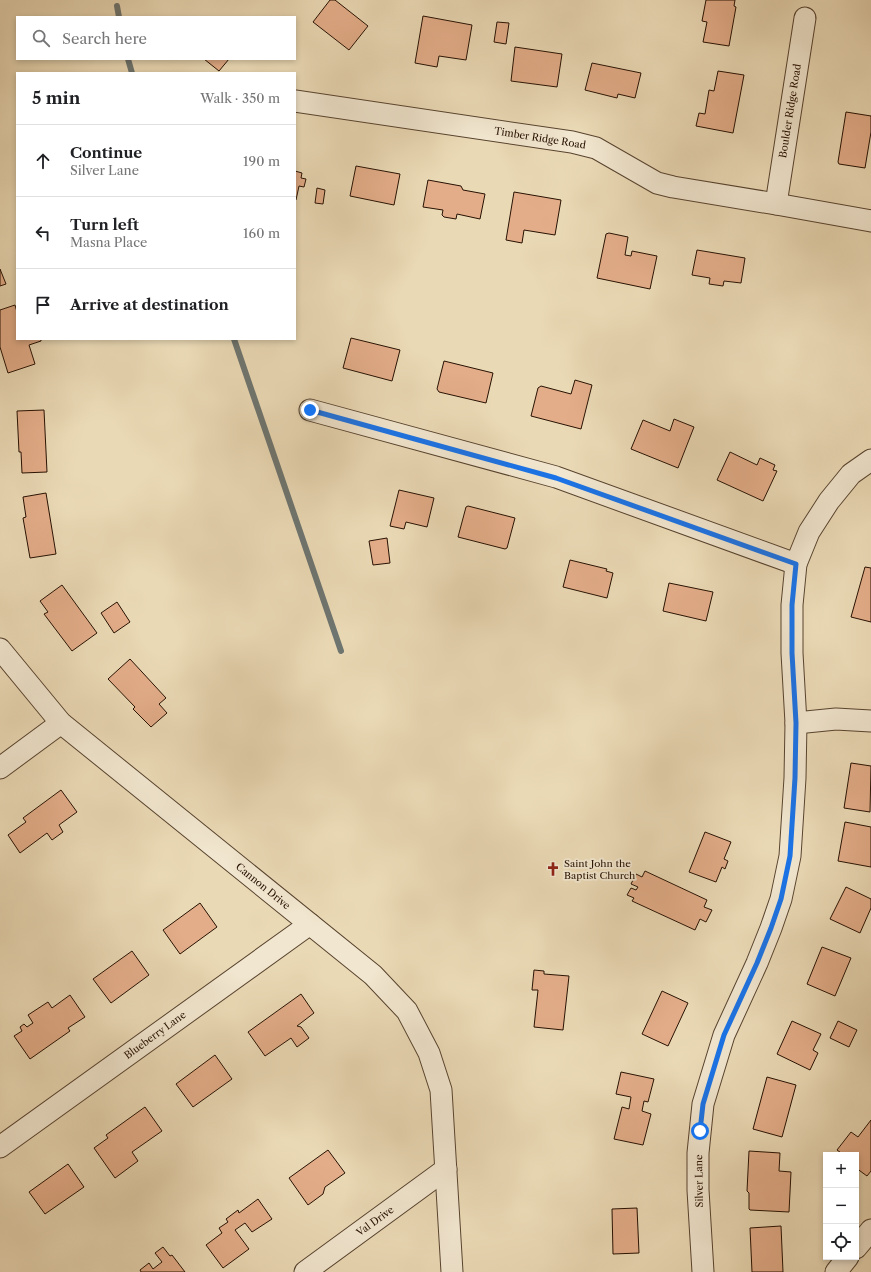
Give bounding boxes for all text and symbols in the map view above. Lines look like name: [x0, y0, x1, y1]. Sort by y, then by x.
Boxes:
search box: [16, 16, 296, 60]
icon: search: [30, 27, 52, 49]
text: Search here: [62, 29, 147, 48]
street label: Boulder Ridge Road: [776, 63, 804, 159]
text: 5 min: [32, 88, 80, 108]
text: Walk · 350 m: [200, 90, 280, 106]
street label: Timber Ridge Road: [493, 124, 587, 152]
text: Continue: [70, 143, 142, 162]
icon: ahead: [32, 150, 54, 172]
text: 190 m: [243, 153, 280, 169]
text: Silver Lane: [70, 162, 139, 178]
text: Turn left: [70, 215, 139, 234]
icon: left: [32, 222, 54, 244]
text: 160 m: [243, 225, 280, 241]
text: Masna Place: [70, 234, 147, 250]
icon: arrive: [32, 294, 54, 316]
text: Arrive at destination: [70, 295, 229, 314]
route end: [301, 401, 319, 419]
place label: Saint John the Baptist Church: [564, 857, 636, 882]
street label: Cannon Drive: [233, 860, 293, 912]
church icon: Saint John the Baptist Church: [545, 861, 561, 877]
street label: Blueberry Lane: [122, 1008, 189, 1062]
route start: [691, 1122, 709, 1140]
map controls: [823, 1152, 859, 1260]
button: +: [823, 1152, 859, 1188]
street label: Silver Lane: [692, 1154, 706, 1208]
button: −: [823, 1188, 859, 1224]
street label: Val Drive: [353, 1203, 397, 1240]
button: locate: [823, 1224, 859, 1260]

